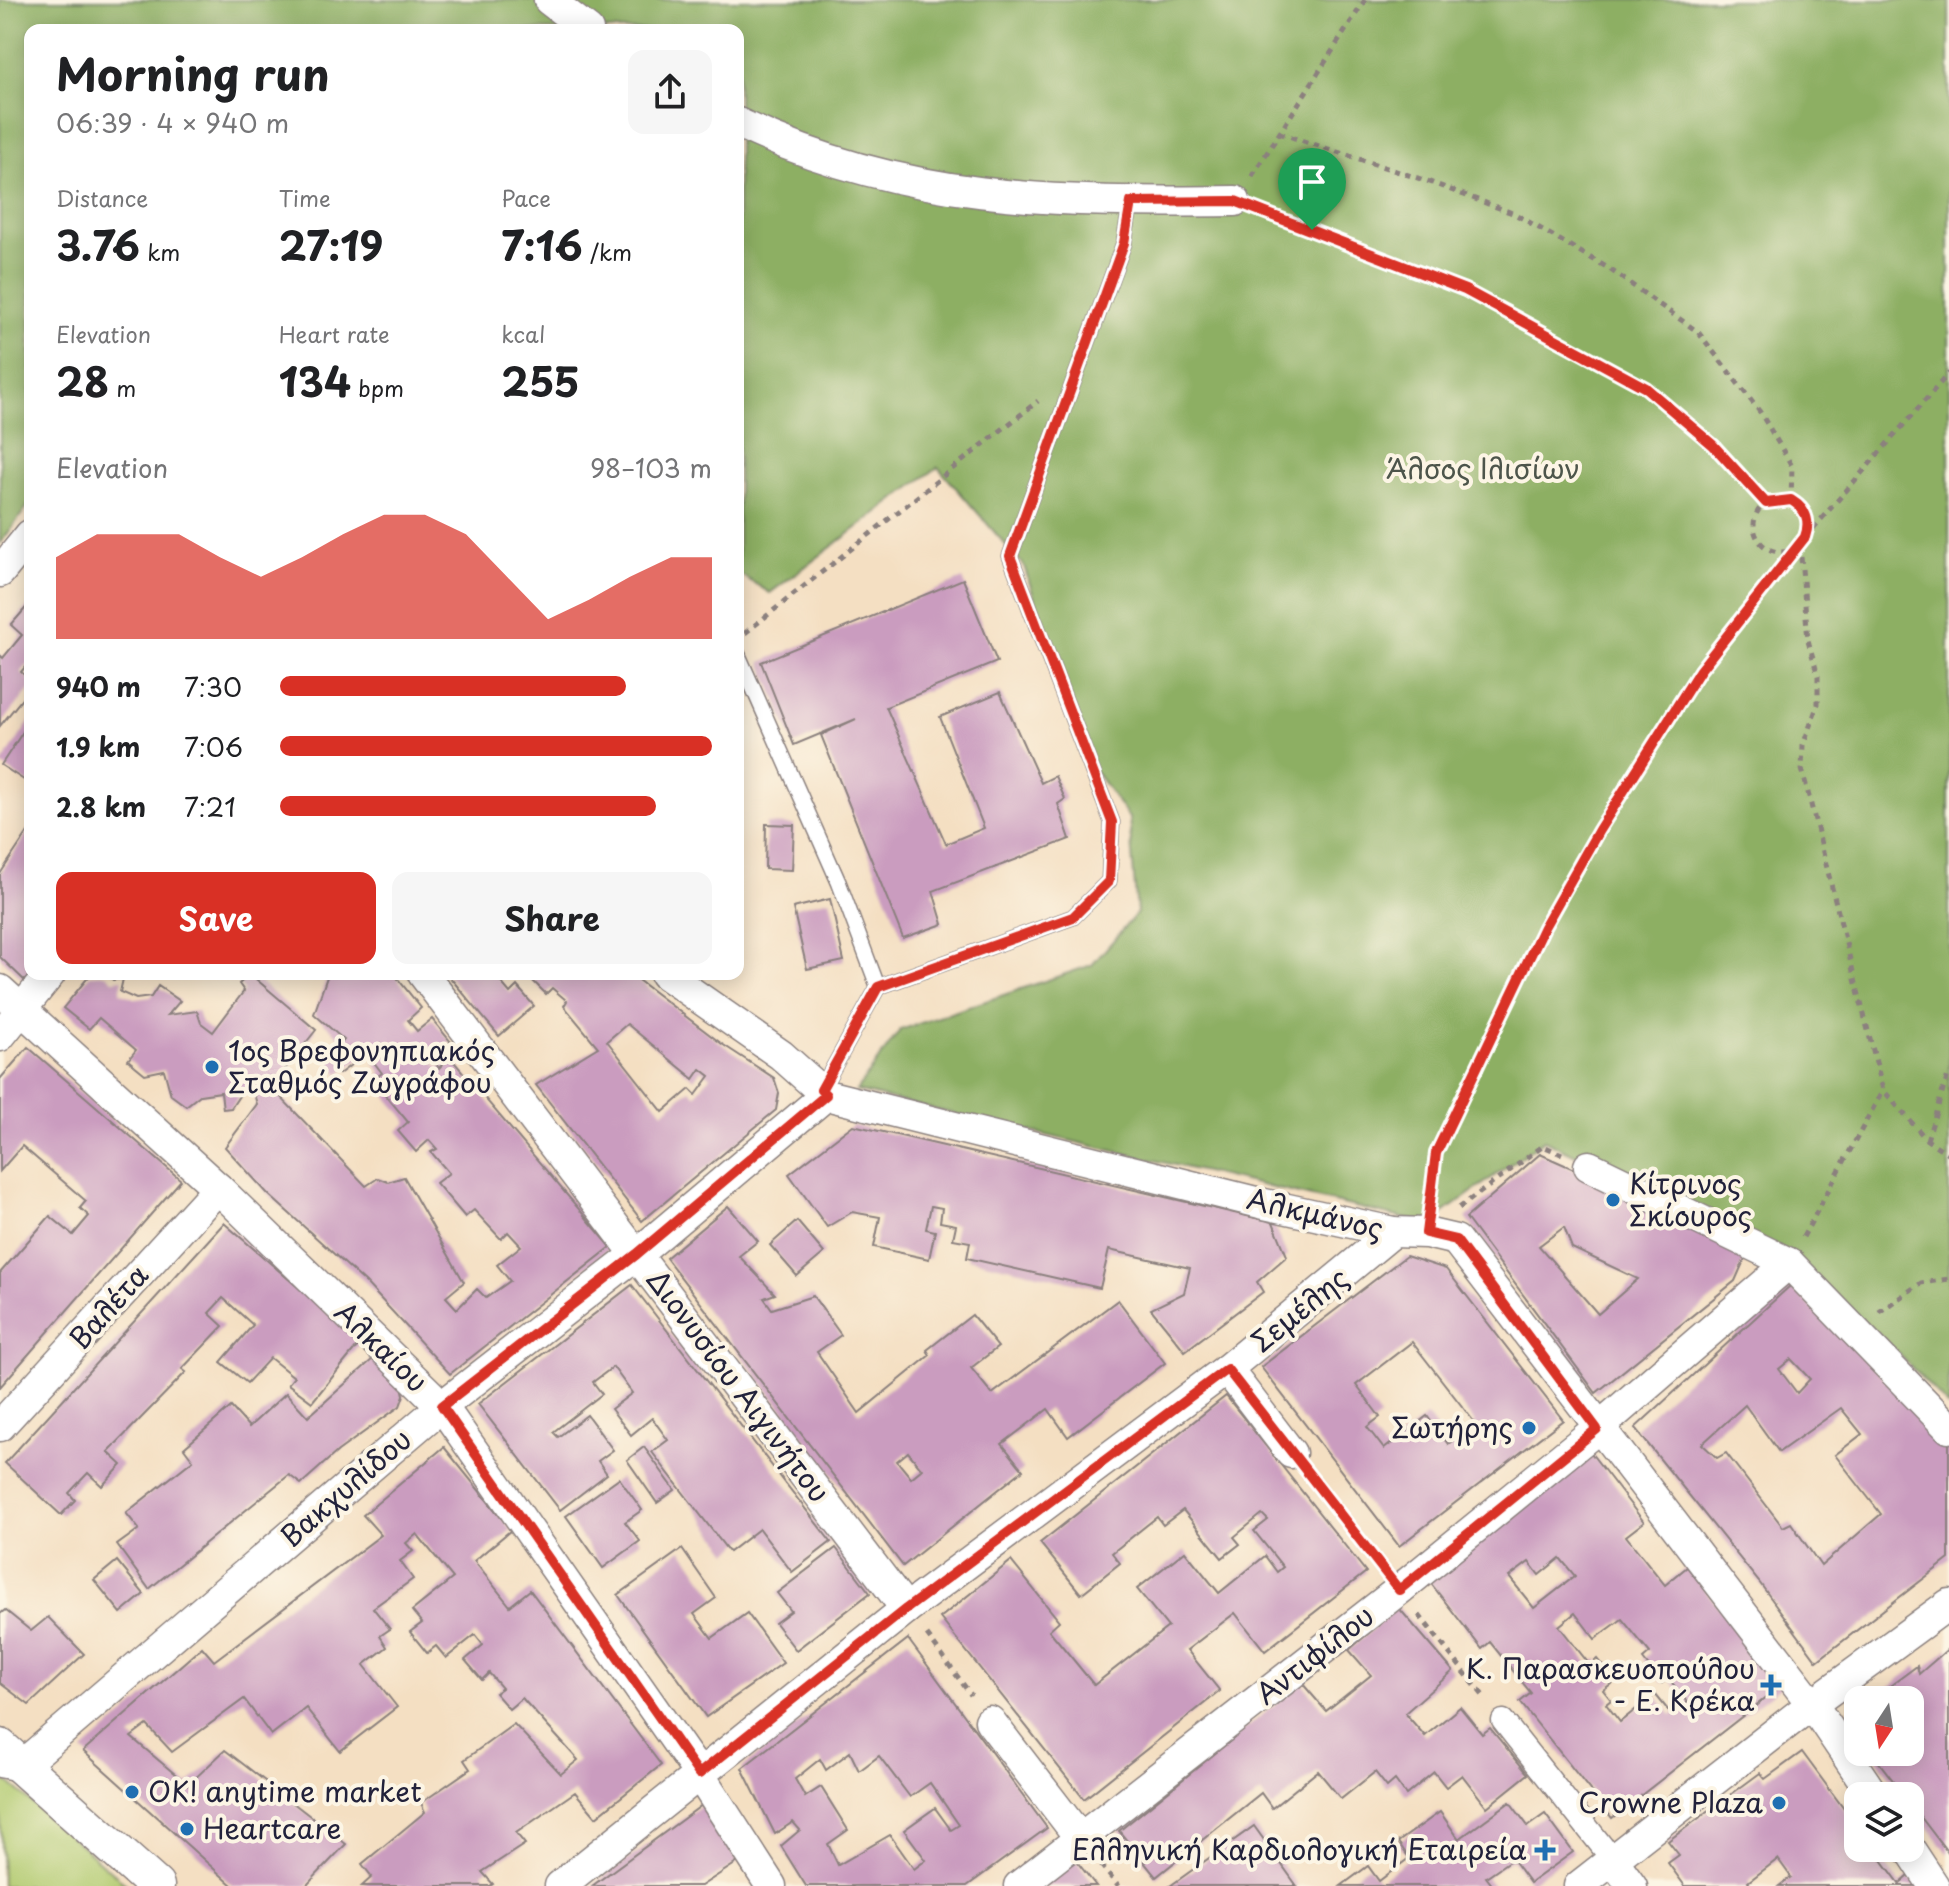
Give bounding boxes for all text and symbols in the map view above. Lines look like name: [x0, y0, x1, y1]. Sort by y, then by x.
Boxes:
text: Morning run: [56, 40, 330, 106]
button: share: [628, 50, 712, 134]
text: 06:39 · 4 × 940 m: [56, 103, 289, 142]
pin: [1278, 148, 1346, 230]
icon: arrive: [1290, 160, 1334, 204]
text: Distance: [56, 181, 148, 214]
text: Time: [279, 181, 331, 214]
text: Pace: [501, 181, 551, 214]
text: 3.76: [56, 214, 140, 275]
text: 27:19: [279, 214, 383, 275]
text: 7:16: [501, 214, 583, 275]
text: km: [140, 235, 180, 268]
text: /km: [583, 235, 632, 268]
text: Elevation: [56, 317, 151, 350]
text: Heart rate: [279, 317, 390, 350]
text: kcal: [501, 317, 545, 350]
text: 28: [56, 350, 109, 411]
text: 134: [279, 350, 351, 411]
text: 255: [501, 350, 580, 411]
text: m: [109, 371, 136, 404]
text: bpm: [351, 371, 404, 404]
park label: Άλσος Ιλισίων: [1386, 446, 1580, 489]
text: Elevation: [56, 448, 168, 487]
text: 98–103 m: [590, 448, 712, 487]
text: 940 m: [56, 667, 141, 706]
text: 7:30: [184, 667, 242, 706]
text: 1.9 km: [56, 727, 140, 766]
text: 7:06: [184, 727, 243, 766]
text: 2.8 km: [56, 787, 146, 826]
text: 7:21: [184, 787, 236, 826]
button: Save: [56, 872, 376, 964]
button: Share: [392, 872, 712, 964]
place label: 1ος Βρεφονηπιακός Σταθμός Ζωγράφου: [228, 1028, 495, 1103]
marker: 1ος Βρεφονηπιακός Σταθμός Ζωγράφου: [203, 1058, 221, 1076]
place label: Κίτρινος Σκίουρος: [1629, 1161, 1752, 1236]
street label: Αλκμάνος: [1243, 1176, 1388, 1249]
marker: Κίτρινος Σκίουρος: [1604, 1191, 1622, 1209]
street label: Βαλέτα: [58, 1254, 158, 1358]
street label: Σεμέλης: [1241, 1256, 1357, 1362]
street label: Διονυσίου Αιγινήτου: [637, 1260, 841, 1511]
street label: Αλκαίου: [326, 1291, 438, 1401]
place label: Σωτήρης: [1391, 1405, 1513, 1448]
street label: Βακχυλίδου: [270, 1418, 420, 1556]
marker: Σωτήρης: [1520, 1419, 1538, 1437]
street label: Αντιφίλου: [1246, 1594, 1382, 1714]
place label: Κ. Παρασκευοπούλου - Ε. Κρέκα: [1466, 1646, 1755, 1721]
marker: Κ. Παρασκευοπούλου - Ε. Κρέκα: [1762, 1676, 1780, 1694]
north arrow: [1844, 1686, 1924, 1766]
map controls: [1844, 1686, 1924, 1862]
place label: OK! anytime market: [148, 1769, 422, 1812]
place label: Crowne Plaza: [1578, 1780, 1763, 1823]
button: layers: [1844, 1782, 1924, 1862]
marker: OK! anytime market: [123, 1783, 141, 1801]
marker: Crowne Plaza: [1770, 1794, 1788, 1812]
place label: Heartcare: [203, 1806, 341, 1849]
marker: Heartcare: [178, 1820, 196, 1838]
place label: Ελληνική Καρδιολογική Εταιρεία: [1072, 1827, 1527, 1870]
marker: Ελληνική Καρδιολογική Εταιρεία: [1534, 1839, 1556, 1861]

